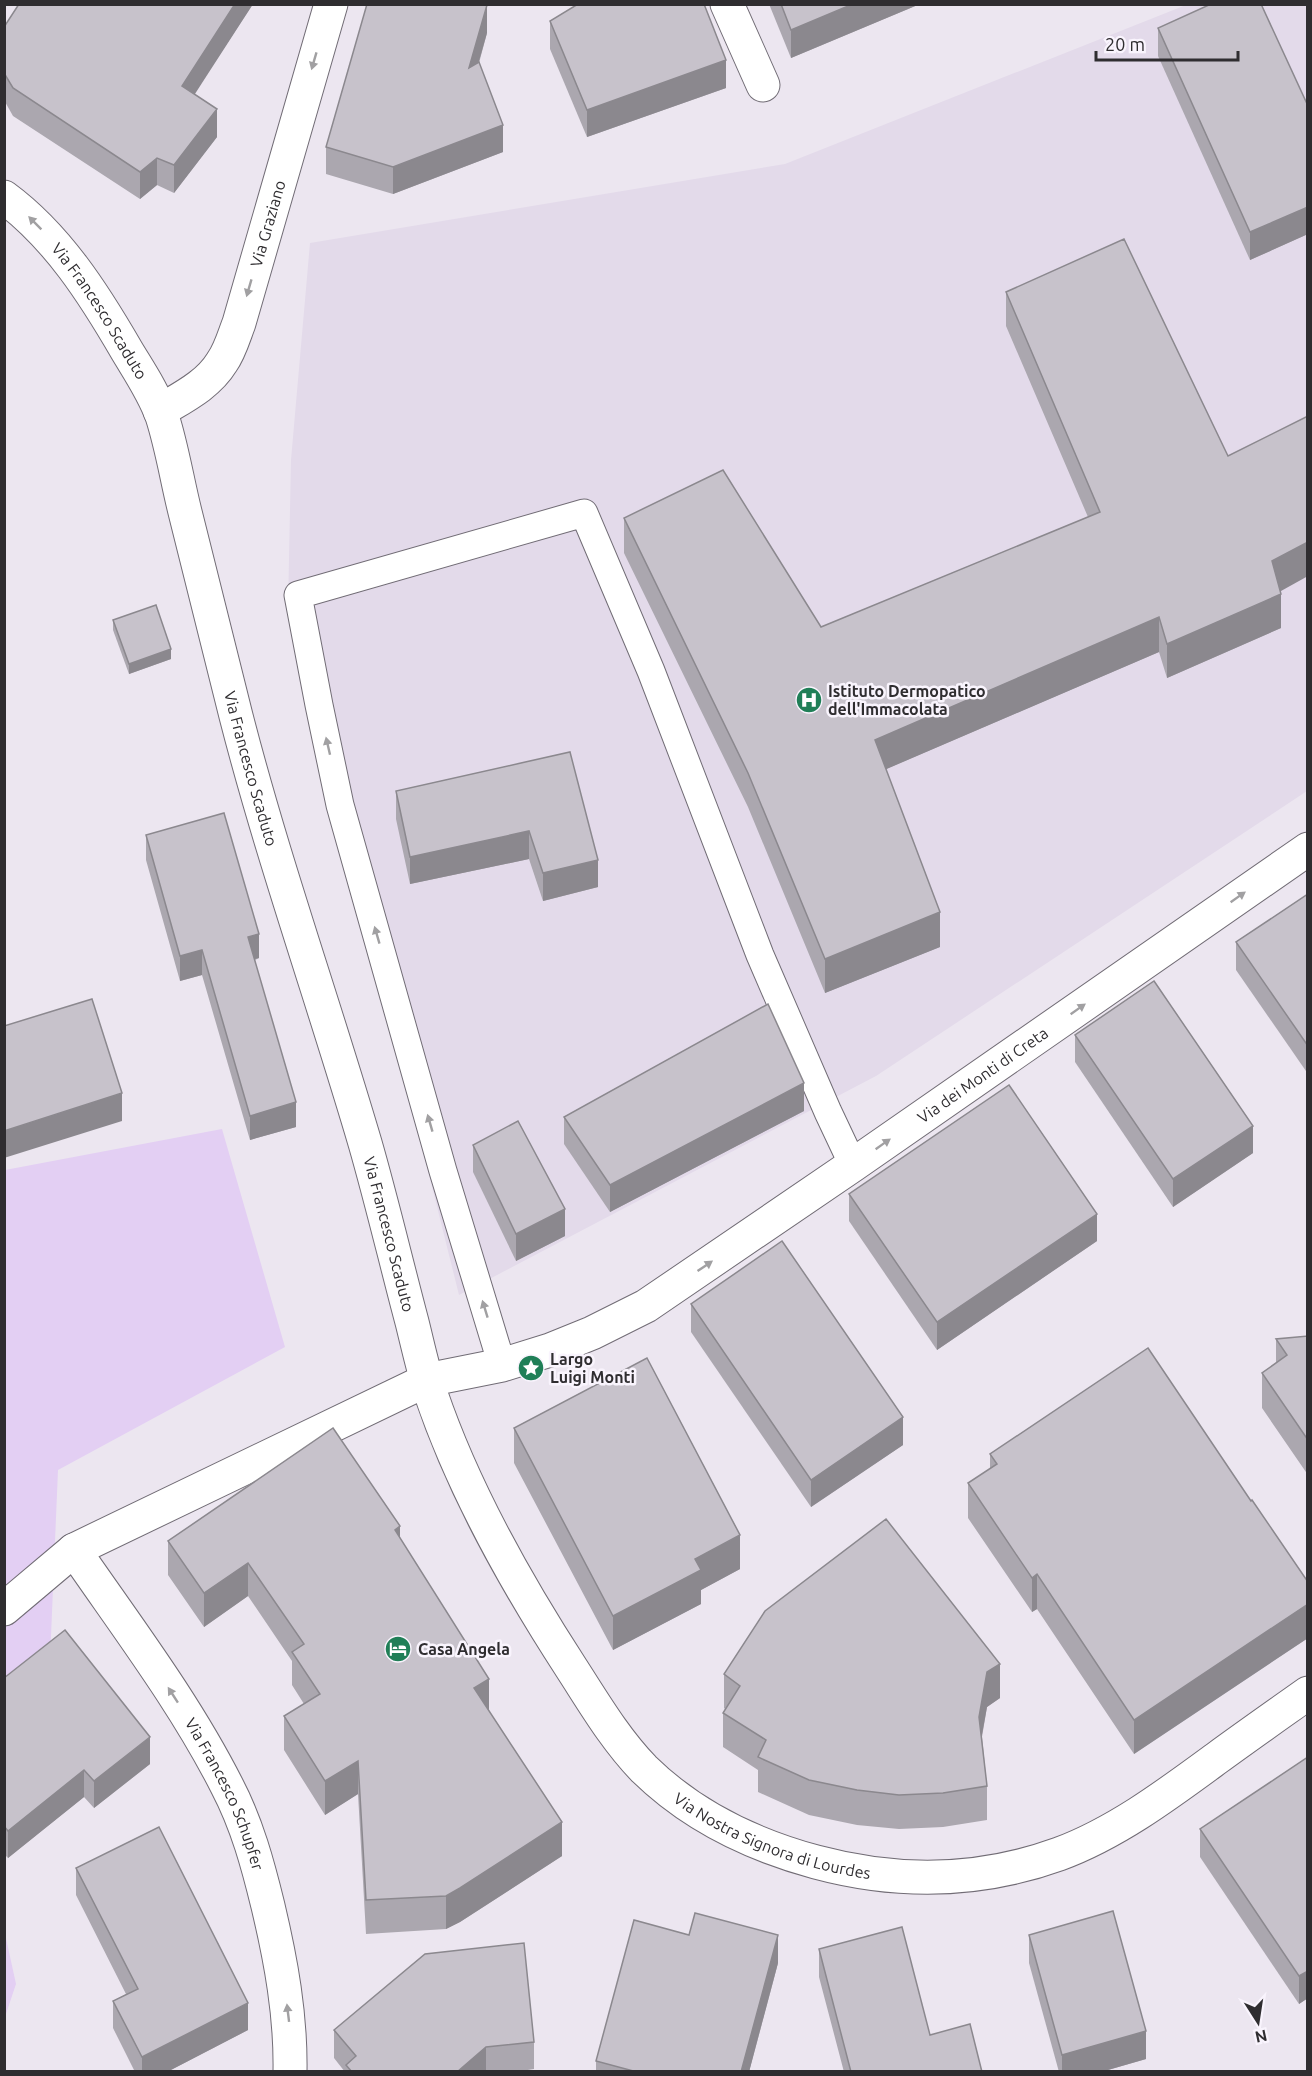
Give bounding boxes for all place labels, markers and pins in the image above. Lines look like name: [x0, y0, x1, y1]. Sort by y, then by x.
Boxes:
place label: Istituto Dermopatico dell'Immacolata: [828, 682, 986, 718]
hospital icon: Istituto Dermopatico dell'Immacolata: [794, 685, 824, 715]
place label: Largo Luigi Monti: [550, 1350, 635, 1386]
place icon: Largo Luigi Monti: [516, 1353, 546, 1383]
hotel icon: Casa Angela: [383, 1634, 413, 1664]
place label: Casa Angela: [418, 1640, 510, 1658]

